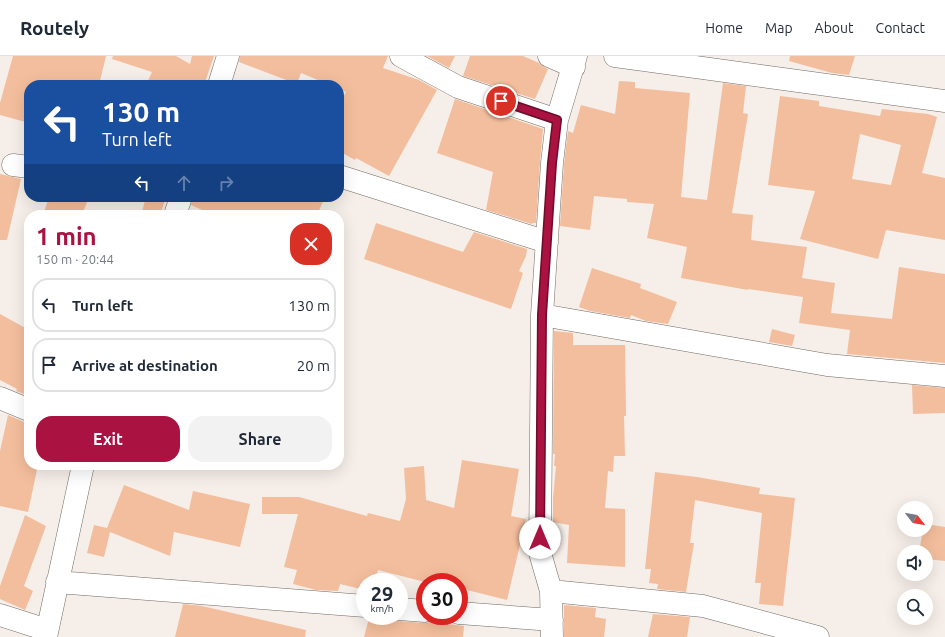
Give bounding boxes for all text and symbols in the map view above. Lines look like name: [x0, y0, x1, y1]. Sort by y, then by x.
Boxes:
text: Routely: [20, 17, 89, 39]
text: Home: [705, 20, 743, 36]
text: Map: [765, 20, 793, 36]
text: About: [815, 20, 854, 36]
text: Contact: [876, 20, 925, 36]
pin: [484, 84, 518, 118]
icon: arrive: [490, 90, 512, 112]
icon: left: [36, 96, 88, 148]
text: 130 m: [102, 96, 180, 127]
text: Turn left: [102, 129, 172, 149]
icon: left: [131, 172, 153, 194]
icon: ahead: [173, 172, 195, 194]
icon: right: [215, 172, 237, 194]
text: 1 min: [36, 223, 97, 250]
button: close: [290, 223, 332, 265]
text: 150 m · 20:44: [36, 252, 114, 266]
icon: left: [38, 294, 60, 316]
text: Turn left: [72, 297, 133, 314]
text: 130 m: [288, 297, 330, 314]
icon: arrive: [38, 354, 60, 376]
text: Arrive at destination: [72, 357, 218, 374]
text: 20 m: [297, 357, 330, 374]
button: Exit: [36, 416, 180, 462]
button: Share: [188, 416, 332, 462]
north arrow: [897, 501, 933, 537]
map controls: [897, 501, 933, 625]
position arrow: [519, 517, 561, 559]
button: sound: [897, 545, 933, 581]
speed limit sign: 30: [416, 573, 468, 625]
text: 29: [371, 582, 393, 605]
button: search: [897, 589, 933, 625]
text: km/h: [370, 603, 394, 614]

